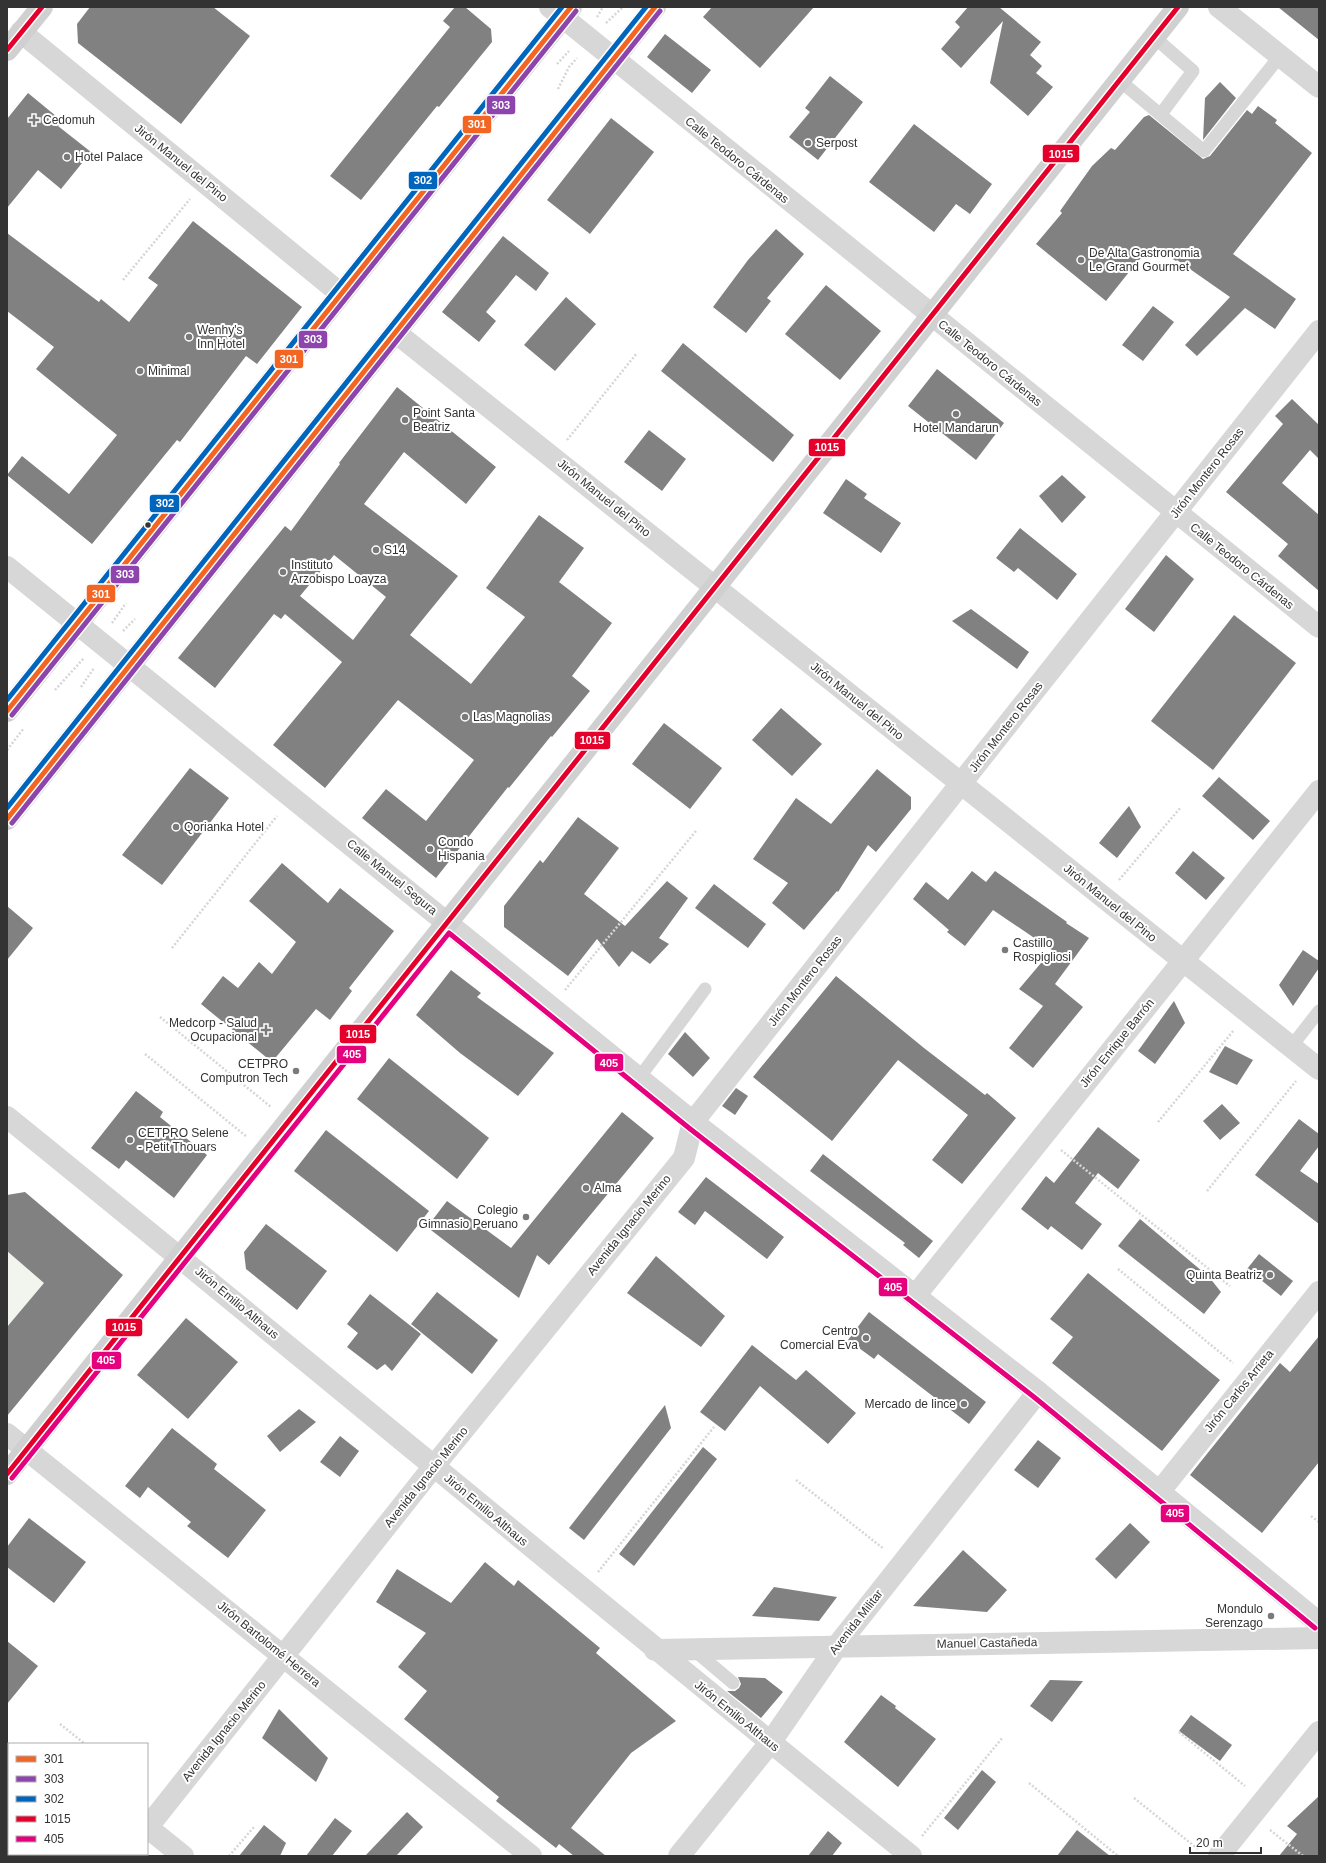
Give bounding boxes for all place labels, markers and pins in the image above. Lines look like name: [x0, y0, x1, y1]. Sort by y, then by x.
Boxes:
place label: Cedomuh: [43, 113, 95, 127]
marker: Cedomuh: [28, 114, 40, 126]
place label: Serpost: [816, 136, 858, 150]
marker: Serpost: [803, 138, 813, 148]
place label: Hotel Palace: [75, 150, 143, 164]
marker: Hotel Palace: [62, 152, 72, 162]
place label: De Alta Gastronomia Le Grand Gourmet: [1089, 246, 1200, 274]
marker: De Alta Gastronomia Le Grand Gourmet: [1076, 255, 1086, 265]
place label: Wenhy's Inn Hotel: [197, 323, 245, 351]
marker: Wenhy's Inn Hotel: [184, 332, 194, 342]
place label: Minimal: [148, 364, 189, 378]
marker: Minimal: [135, 366, 145, 376]
place label: Point Santa Beatriz: [413, 406, 475, 434]
marker: Hotel Mandarun: [951, 409, 961, 419]
marker: Point Santa Beatriz: [400, 415, 410, 425]
place label: Hotel Mandarun: [913, 421, 999, 435]
unlabelled marker: [143, 520, 153, 530]
place label: S14: [384, 543, 406, 557]
marker: S14: [371, 545, 381, 555]
place label: Instituto Arzobispo Loayza: [291, 558, 387, 586]
marker: Instituto Arzobispo Loayza: [278, 567, 288, 577]
place label: Las Magnolias: [473, 710, 550, 724]
marker: Las Magnolias: [460, 712, 470, 722]
place label: Qorianka Hotel: [184, 820, 264, 834]
marker: Qorianka Hotel: [171, 822, 181, 832]
place label: Condo Hispania: [438, 835, 485, 863]
marker: Condo Hispania: [425, 844, 435, 854]
place label: Castillo Rospigliosi: [1013, 936, 1071, 964]
marker: Castillo Rospigliosi: [1000, 945, 1010, 955]
place label: Medcorp - Salud Ocupacional: [169, 1016, 257, 1044]
marker: Medcorp - Salud Ocupacional: [260, 1024, 272, 1036]
place label: CETPRO Computron Tech: [200, 1057, 288, 1085]
marker: CETPRO Computron Tech: [291, 1066, 301, 1076]
place label: CETPRO Selene - Petit Thouars: [138, 1126, 229, 1154]
marker: CETPRO Selene - Petit Thouars: [125, 1135, 135, 1145]
place label: Alma: [594, 1181, 622, 1195]
marker: Alma: [581, 1183, 591, 1193]
place label: Colegio Gimnasio Peruano: [419, 1203, 518, 1231]
marker: Colegio Gimnasio Peruano: [521, 1212, 531, 1222]
place label: Quinta Beatriz: [1186, 1268, 1262, 1282]
marker: Quinta Beatriz: [1265, 1270, 1275, 1280]
place label: Centro Comercial Eva: [780, 1324, 858, 1352]
marker: Centro Comercial Eva: [861, 1333, 871, 1343]
place label: Mercado de lince: [865, 1397, 956, 1411]
marker: Mercado de lince: [959, 1399, 969, 1409]
place label: Mondulo Serenzago: [1205, 1602, 1263, 1630]
marker: Mondulo Serenzago: [1266, 1611, 1276, 1621]

